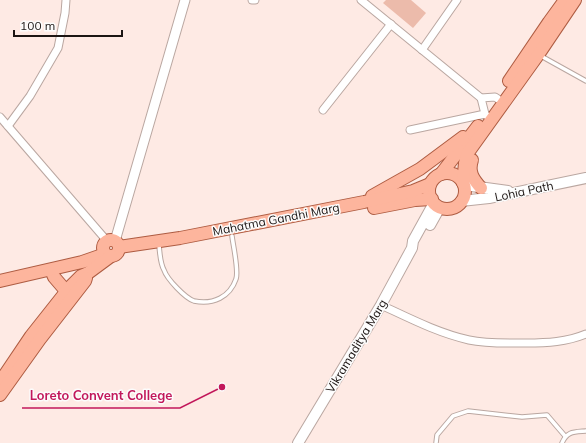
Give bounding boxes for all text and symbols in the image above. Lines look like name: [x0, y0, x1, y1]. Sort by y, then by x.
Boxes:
scale bar: [14, 12, 122, 38]
text: 100 m: [20, 18, 55, 33]
street label: Lohia Path: [493, 177, 555, 205]
street label: Mahatma Gandhi Marg: [211, 199, 341, 239]
street label: Vikramaditya Marg: [322, 296, 390, 396]
callout: Loreto Convent College: [22, 383, 180, 408]
text: Loreto Convent College: [30, 387, 172, 403]

